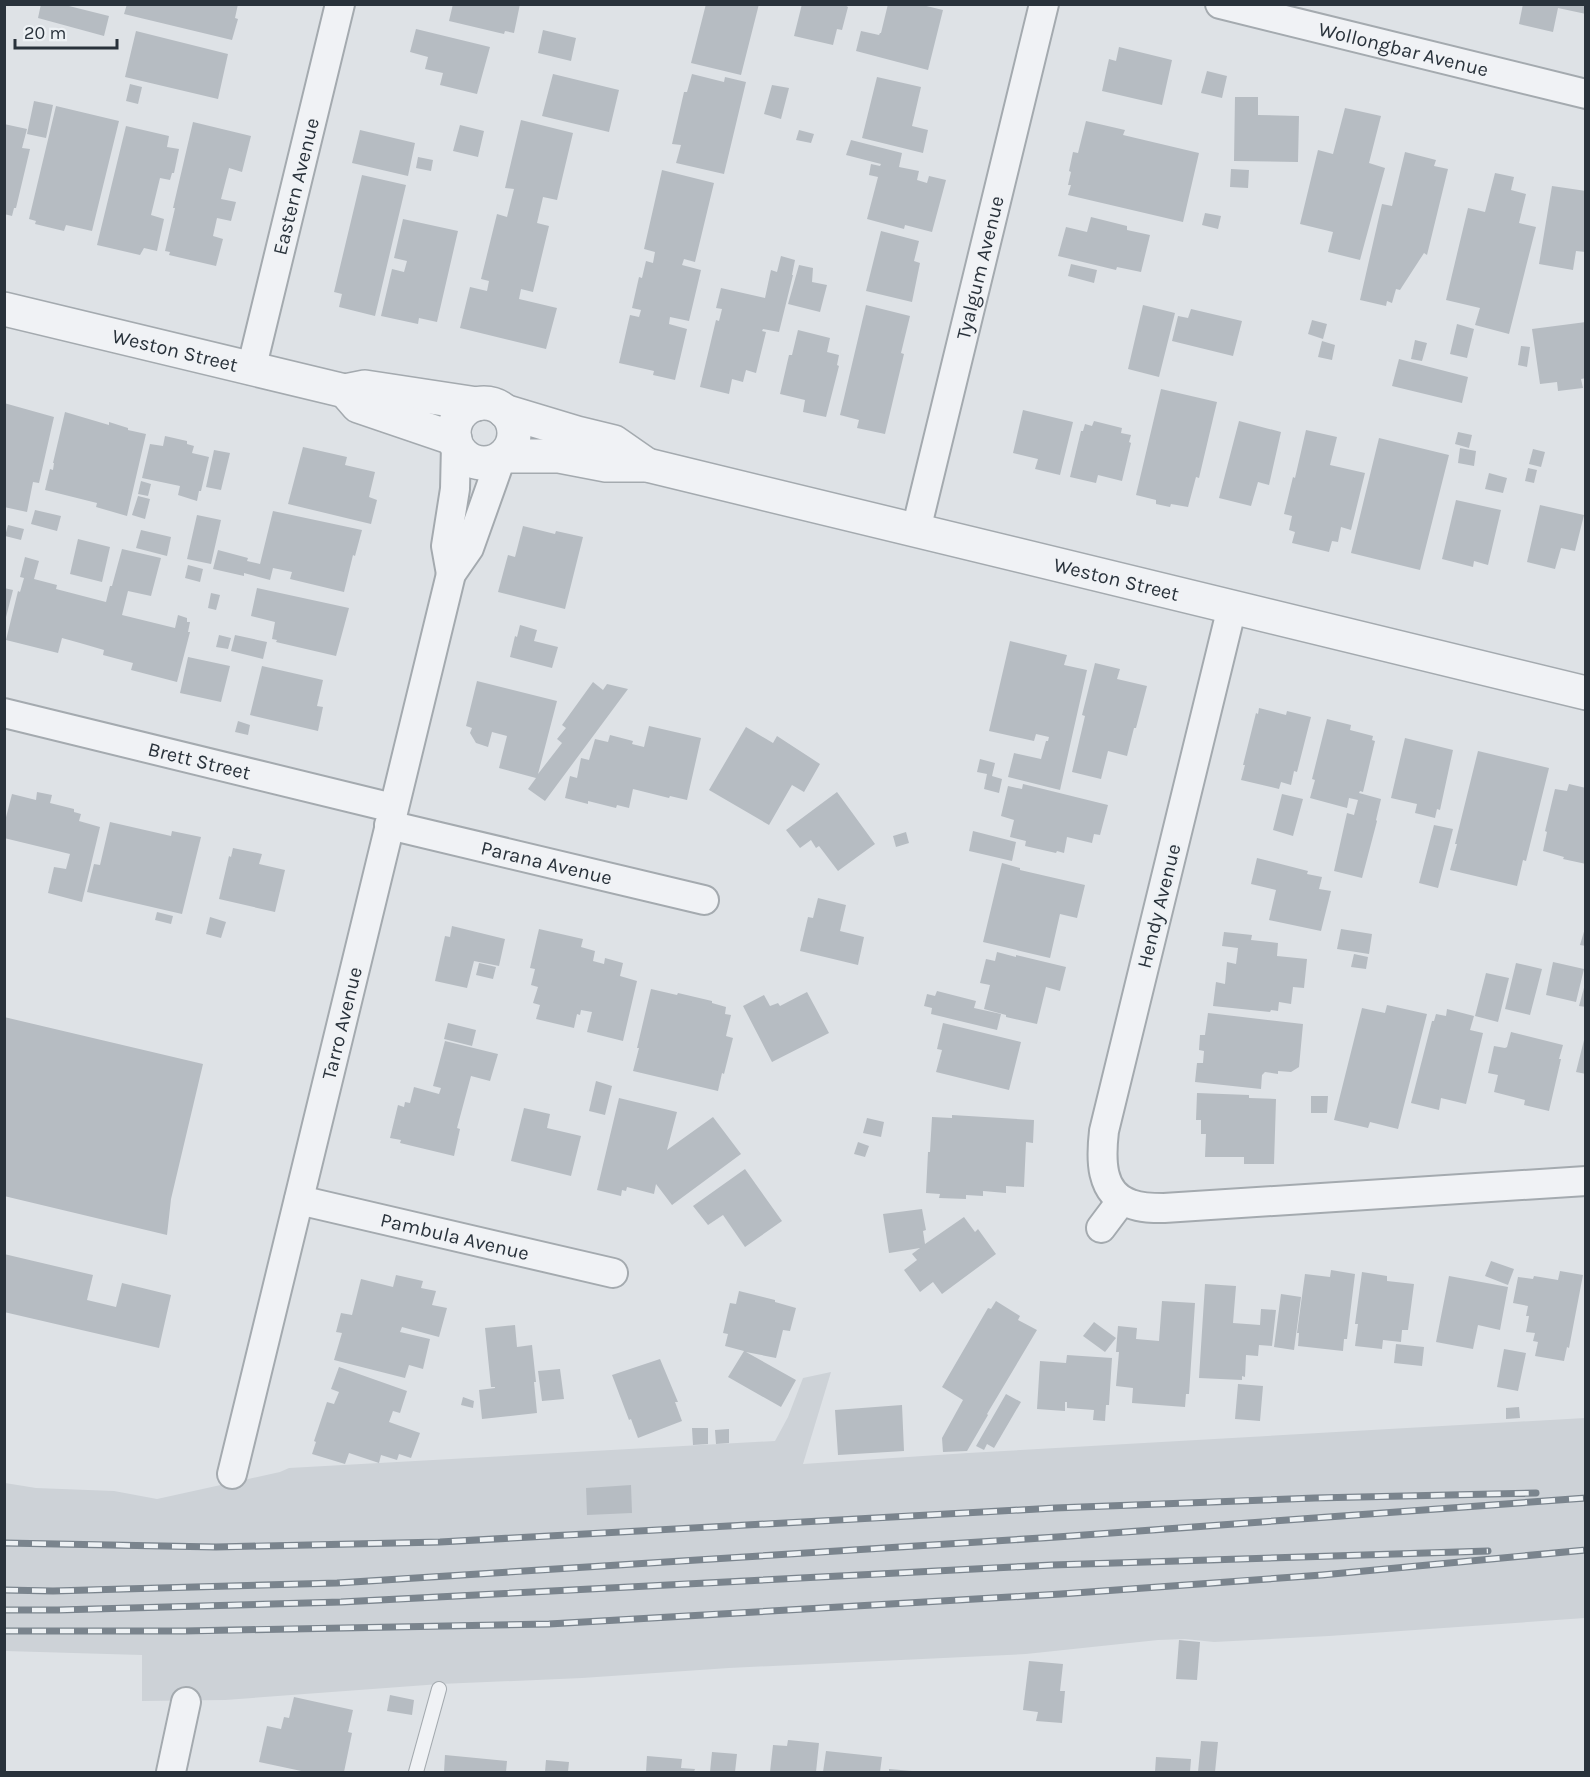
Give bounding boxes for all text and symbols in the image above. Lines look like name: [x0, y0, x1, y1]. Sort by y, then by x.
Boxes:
scale bar: [15, 12, 117, 50]
street label: Wollongbar Avenue: [1316, 17, 1491, 81]
text: 20 m: [24, 22, 66, 44]
street label: Eastern Avenue: [268, 115, 323, 257]
street label: Tyalgum Avenue: [951, 193, 1008, 342]
street label: Weston Street: [110, 324, 241, 376]
street label: Weston Street: [1051, 553, 1182, 605]
street label: Brett Street: [146, 737, 253, 784]
street label: Parana Avenue: [479, 836, 614, 889]
street label: Hendy Avenue: [1132, 841, 1186, 971]
street label: Tarro Avenue: [317, 964, 367, 1082]
street label: Pambula Avenue: [378, 1208, 532, 1265]

